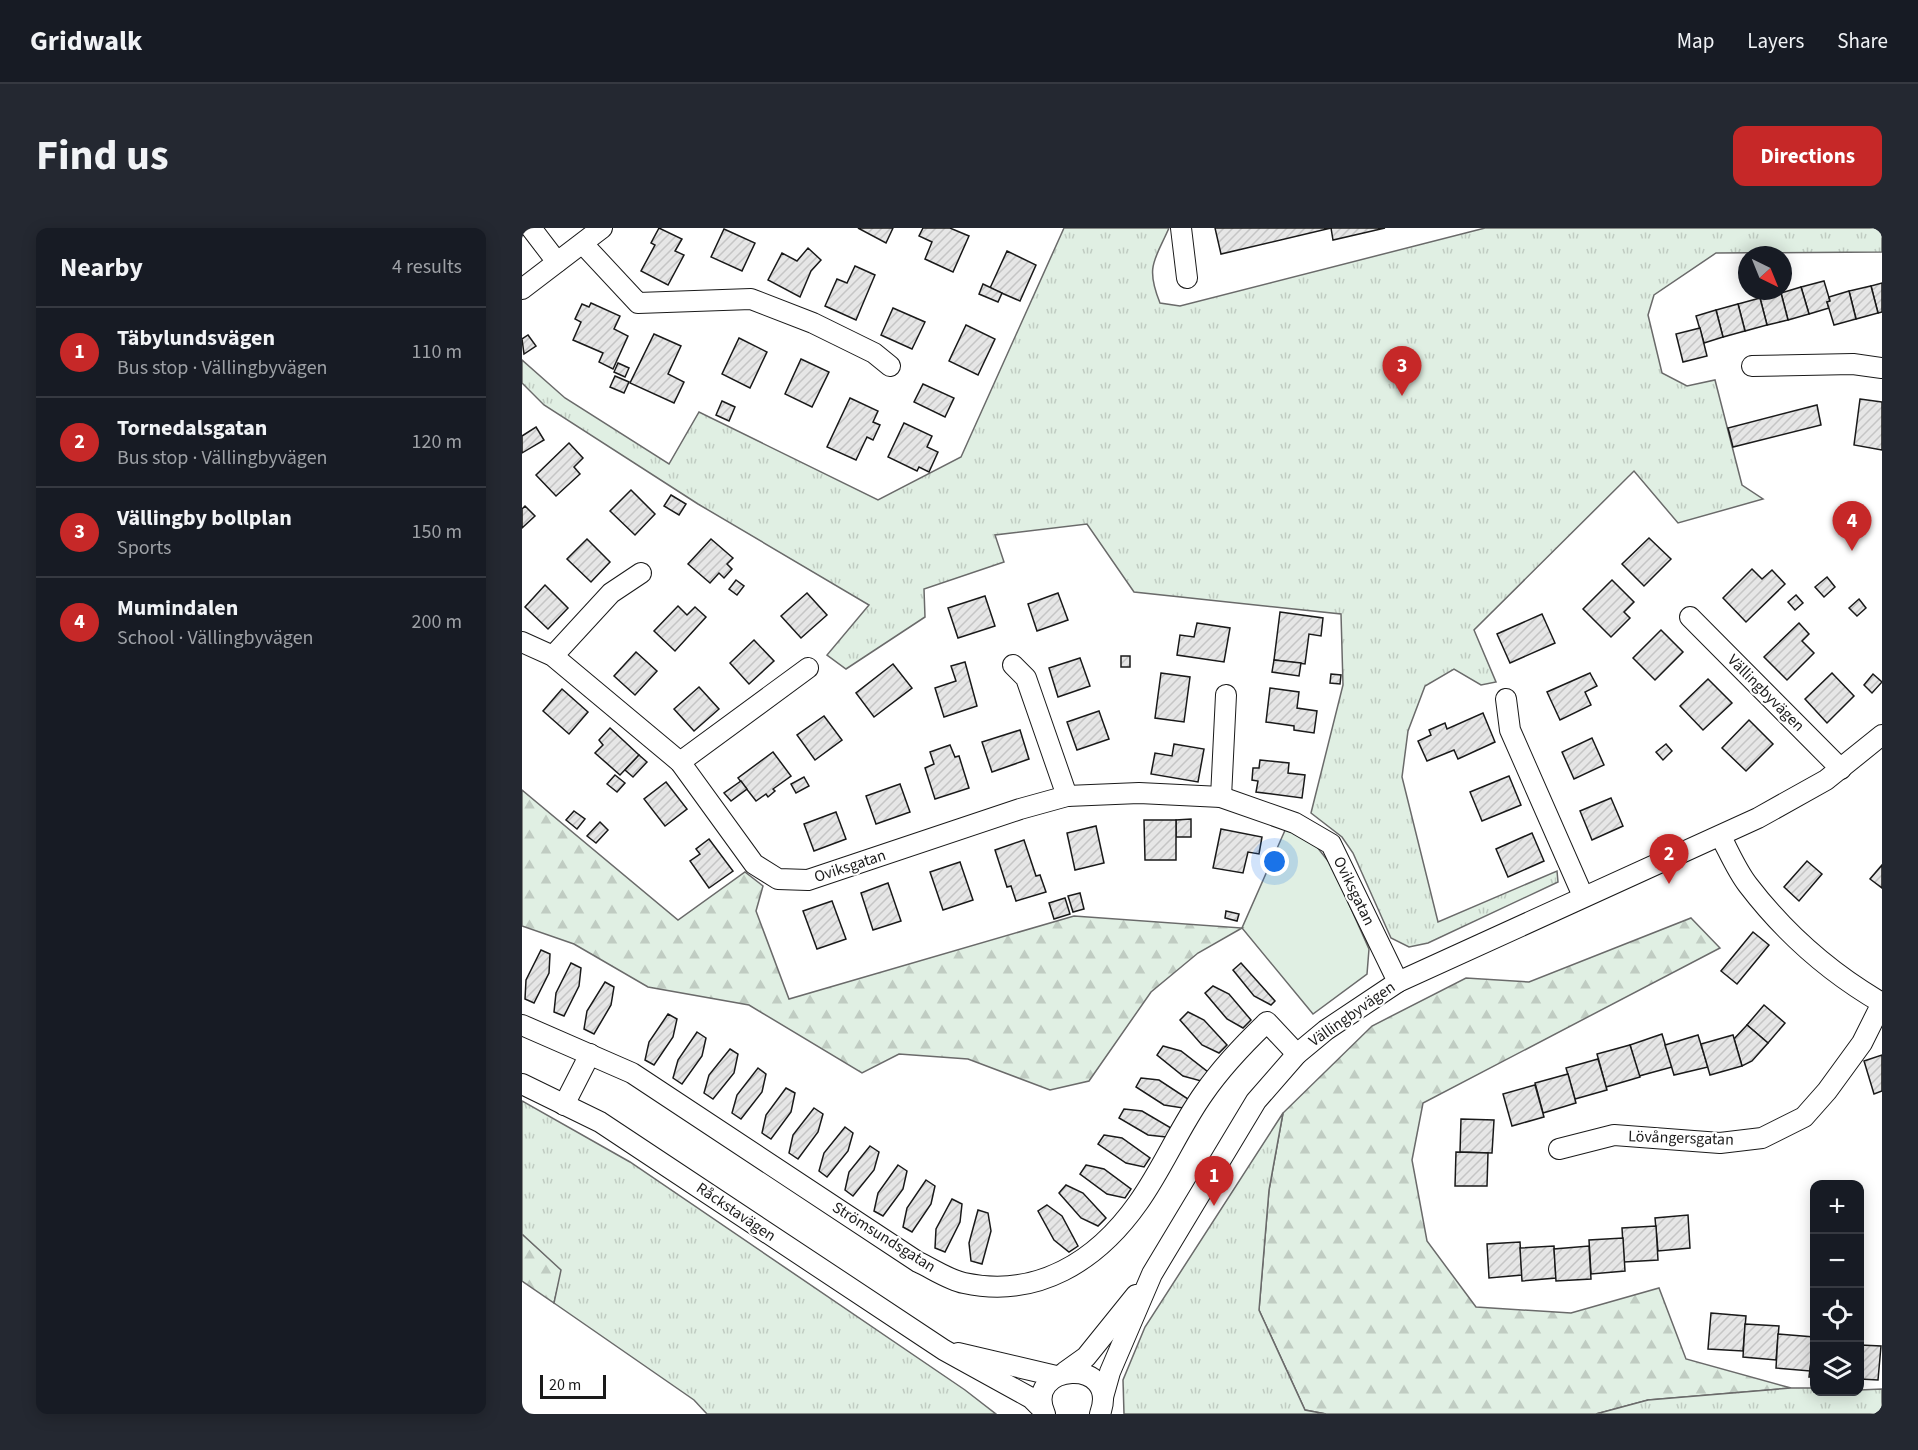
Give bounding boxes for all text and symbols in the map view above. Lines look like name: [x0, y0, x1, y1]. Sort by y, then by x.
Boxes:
text: Gridwalk: [30, 21, 142, 61]
text: Map: [1677, 26, 1714, 56]
text: Layers: [1747, 26, 1804, 56]
text: Share: [1837, 26, 1888, 56]
text: Find us: [36, 126, 169, 186]
button: Directions: [1733, 126, 1882, 186]
north arrow: [1738, 246, 1792, 300]
text: Nearby: [60, 249, 143, 286]
text: 4 results: [392, 253, 462, 281]
text: Täbylundsvägen: [117, 322, 275, 354]
text: 1: [74, 338, 85, 366]
text: 110 m: [412, 338, 462, 366]
pin: 3: [1382, 346, 1422, 396]
text: Bus stop · Vällingbyvägen: [117, 354, 328, 382]
text: Tornedalsgatan: [117, 412, 267, 444]
text: 2: [74, 428, 85, 456]
text: 120 m: [412, 428, 462, 456]
text: Bus stop · Vällingbyvägen: [117, 444, 328, 472]
text: Vällingby bollplan: [117, 502, 292, 534]
pin: 4: [1832, 502, 1872, 551]
text: 3: [74, 518, 85, 546]
text: 150 m: [412, 518, 462, 546]
text: Sports: [117, 534, 172, 562]
text: Mumindalen: [117, 592, 238, 624]
text: 4: [74, 608, 85, 636]
text: 200 m: [412, 608, 462, 636]
text: School · Vällingbyvägen: [117, 624, 314, 652]
street label: Vällingbyvägen: [1723, 650, 1809, 736]
pin: 2: [1650, 834, 1688, 884]
street label: Oviksgatan: [811, 844, 889, 888]
your location: [1260, 847, 1289, 876]
street label: Oviksgatan: [1328, 853, 1380, 929]
street label: Vällingbyvägen: [1304, 976, 1400, 1052]
street label: Lövångersgatan: [1628, 1125, 1734, 1151]
pin: 1: [1194, 1156, 1234, 1206]
street label: Råckstavägen: [692, 1177, 780, 1247]
map controls: [1810, 1180, 1864, 1396]
button: +: [1810, 1180, 1864, 1234]
street label: Strömsundsgatan: [828, 1196, 940, 1278]
button: −: [1810, 1234, 1864, 1288]
button: locate: [1810, 1288, 1864, 1342]
button: layers: [1810, 1342, 1864, 1396]
scale bar: [540, 1372, 606, 1400]
text: 20 m: [549, 1374, 581, 1396]

